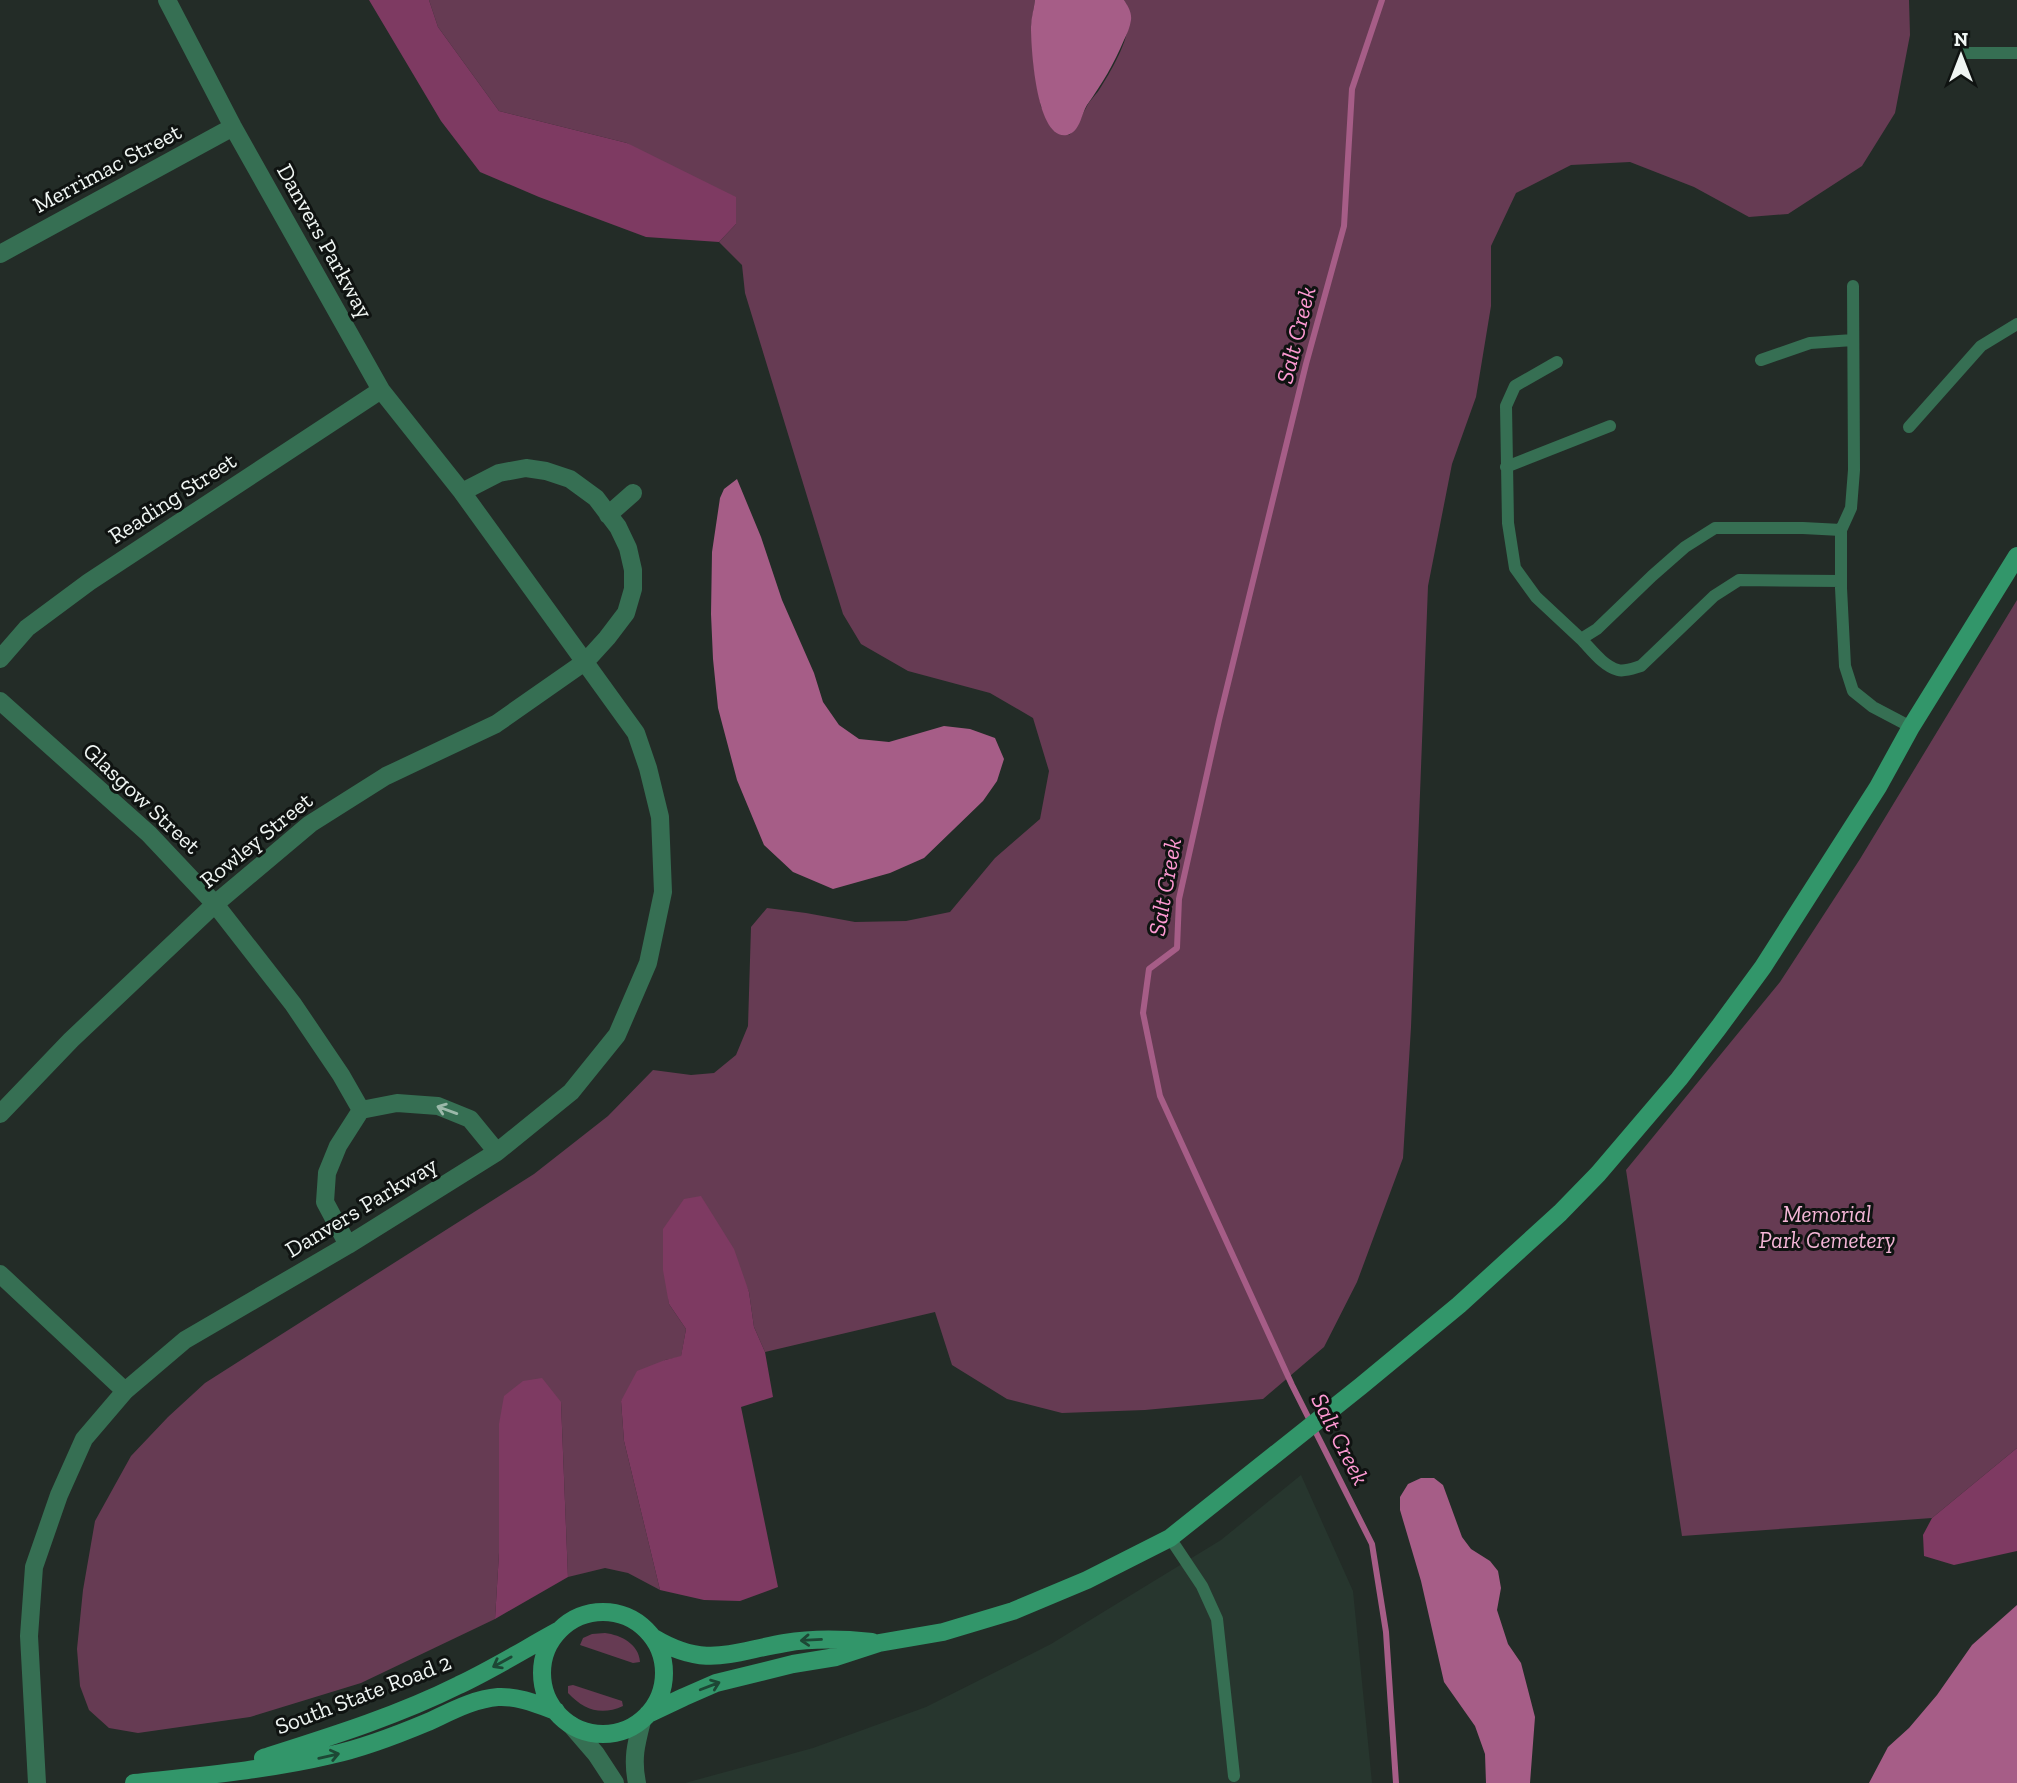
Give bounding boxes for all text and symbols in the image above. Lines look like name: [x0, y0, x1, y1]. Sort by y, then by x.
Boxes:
north arrow: [1926, 21, 1996, 91]
text: N: [1954, 28, 1968, 51]
street label: Merrimac Street: [28, 117, 186, 219]
street label: Danvers Parkway: [271, 159, 379, 323]
water label: Salt Creek: [1269, 283, 1322, 386]
street label: Reading Street: [103, 446, 241, 550]
street label: Glasgow Street: [77, 737, 207, 860]
street label: Rowley Street: [194, 786, 318, 894]
water label: Salt Creek: [1142, 835, 1187, 938]
one-way arrow: [437, 1103, 458, 1115]
street label: Danvers Parkway: [280, 1150, 442, 1263]
park label: Memorial Park Cemetery: [1759, 1200, 1895, 1254]
water label: Salt Creek: [1305, 1388, 1376, 1490]
one-way arrow: [800, 1634, 823, 1647]
street label: South State Road 2: [271, 1648, 455, 1740]
one-way arrow: [493, 1655, 513, 1669]
one-way arrow: [699, 1679, 721, 1691]
one-way arrow: [317, 1748, 340, 1762]

